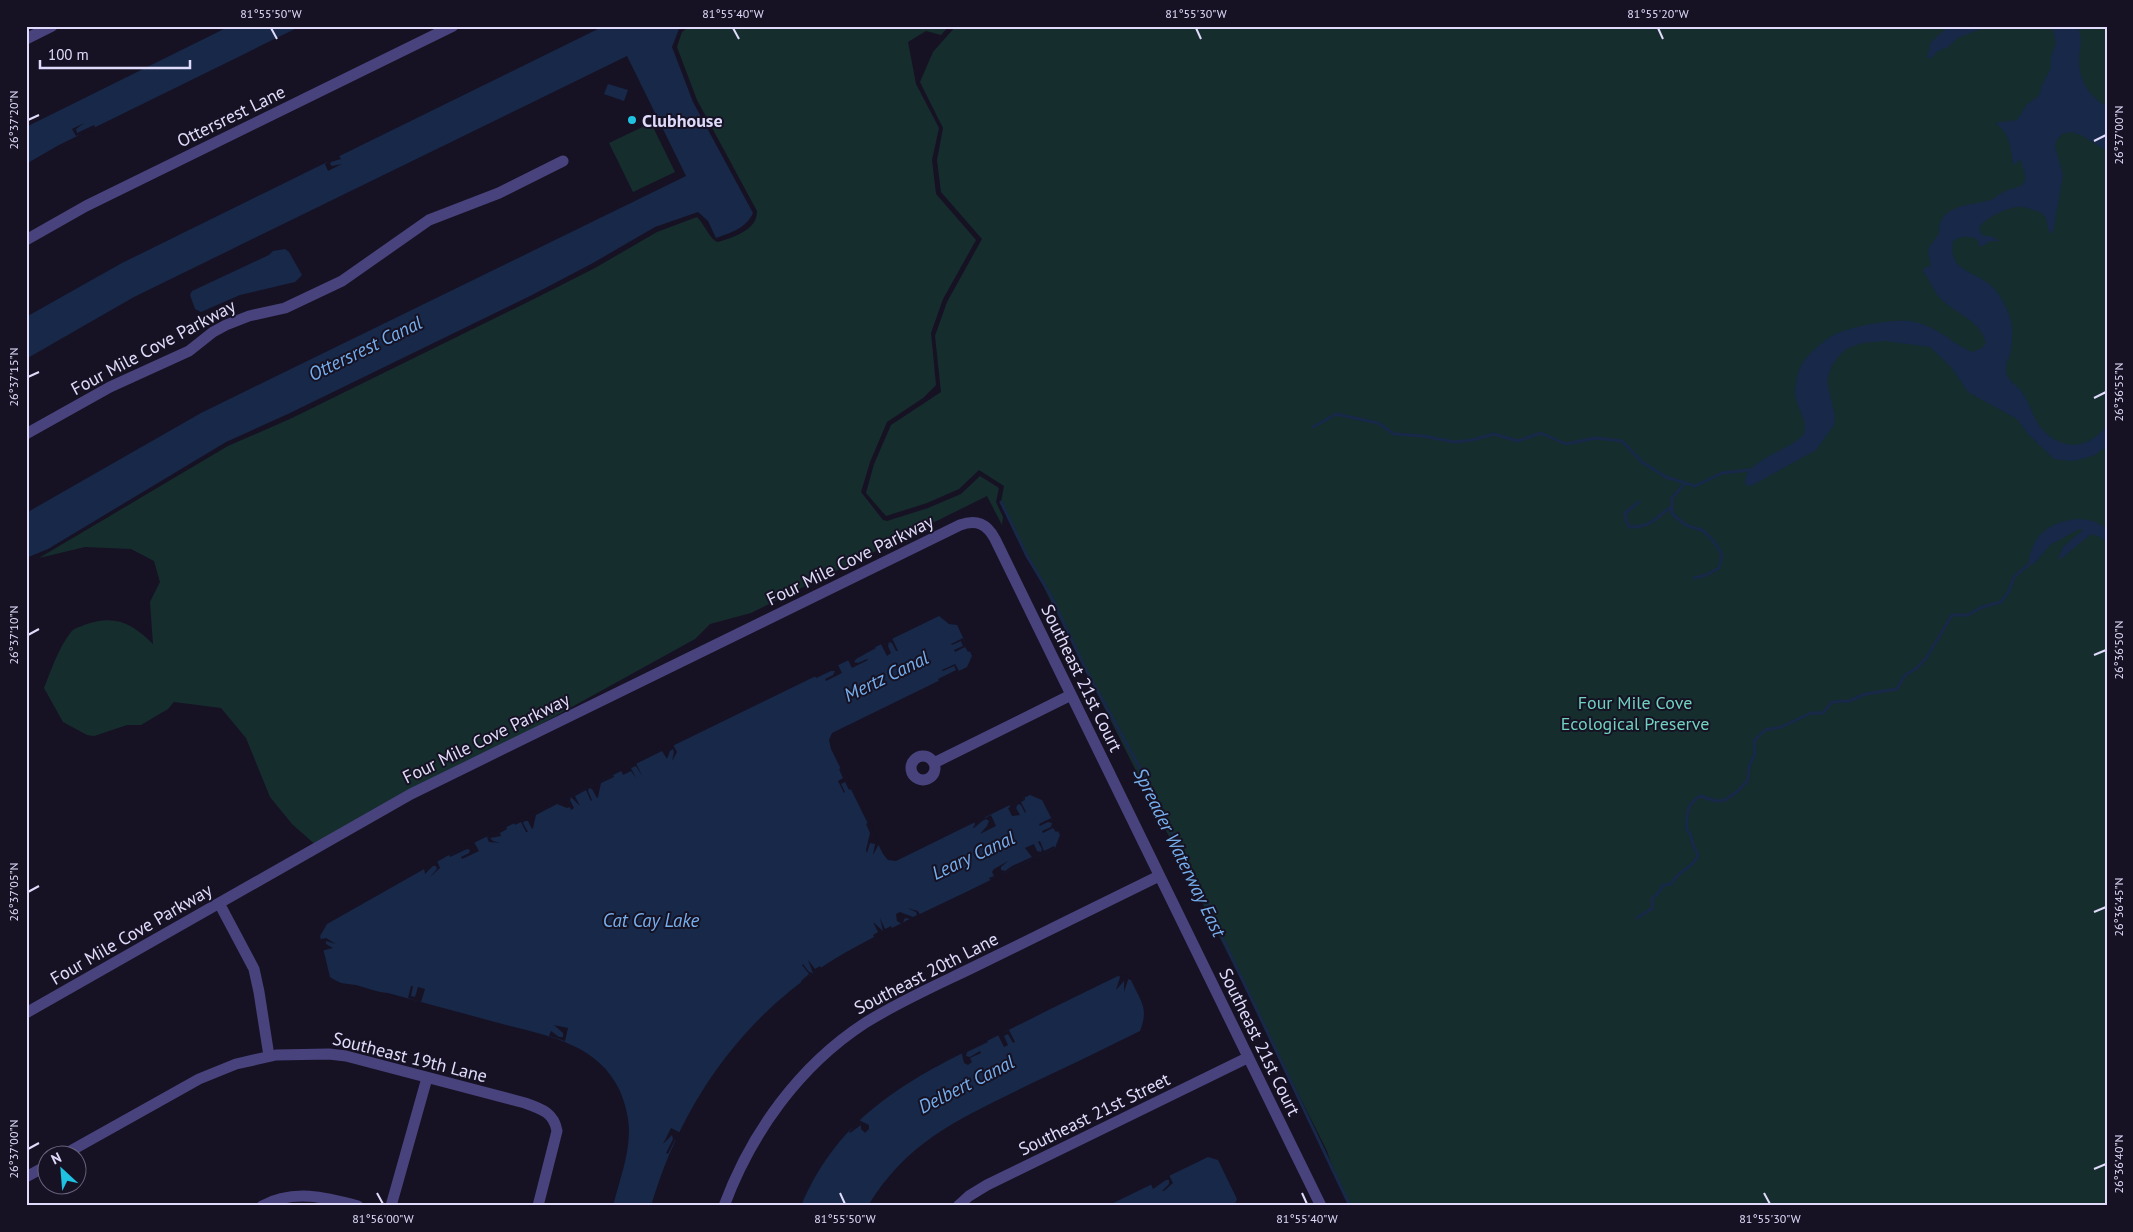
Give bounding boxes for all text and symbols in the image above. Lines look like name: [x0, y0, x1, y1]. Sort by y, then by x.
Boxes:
text: 81°55'50"W: [240, 6, 302, 21]
text: 81°55'40"W: [702, 6, 764, 21]
text: 81°55'30"W: [1165, 6, 1227, 21]
text: 81°55'20"W: [1627, 6, 1689, 21]
scale bar: [40, 38, 190, 70]
text: 100 m: [48, 45, 89, 64]
street label: Ottersrest Lane: [173, 80, 289, 152]
text: 26°37'20"N: [6, 90, 21, 150]
text: 26°37'00"N: [2111, 105, 2126, 165]
place label: Clubhouse: [642, 109, 723, 132]
marker: Clubhouse: [626, 114, 638, 126]
street label: Four Mile Cove Parkway: [67, 294, 240, 400]
water label: Ottersrest Canal: [304, 310, 426, 386]
text: 26°37'15"N: [6, 347, 21, 407]
text: 26°36'55"N: [2111, 362, 2126, 422]
street label: Four Mile Cove Parkway: [763, 509, 938, 610]
street label: Southeast 21st Court: [1036, 600, 1128, 756]
text: 26°37'10"N: [6, 605, 21, 665]
text: 26°36'50"N: [2111, 620, 2126, 680]
water label: Mertz Canal: [840, 645, 932, 707]
street label: Four Mile Cove Parkway: [399, 687, 574, 788]
park label: Four Mile Cove Ecological Preserve: [1561, 691, 1709, 735]
water label: Spreader Waterway East: [1129, 764, 1232, 941]
water label: Leary Canal: [928, 825, 1018, 885]
text: 26°37'05"N: [6, 862, 21, 922]
text: 26°36'45"N: [2111, 877, 2126, 937]
street label: Four Mile Cove Parkway: [46, 878, 217, 990]
water label: Cat Cay Lake: [603, 908, 699, 932]
street label: Southeast 20th Lane: [850, 927, 1002, 1019]
street label: Southeast 21st Court: [1214, 964, 1306, 1120]
street label: Southeast 19th Lane: [330, 1027, 490, 1087]
water label: Delbert Canal: [914, 1050, 1018, 1118]
street label: Southeast 21st Street: [1015, 1067, 1173, 1161]
text: 26°37'00"N: [6, 1119, 21, 1179]
text: 26°36'40"N: [2111, 1134, 2126, 1194]
north arrow: [38, 1144, 88, 1194]
text: N: [48, 1148, 64, 1168]
text: 81°56'00"W: [352, 1211, 414, 1226]
text: 81°55'50"W: [814, 1211, 876, 1226]
text: 81°55'40"W: [1276, 1211, 1338, 1226]
text: 81°55'30"W: [1739, 1211, 1801, 1226]

